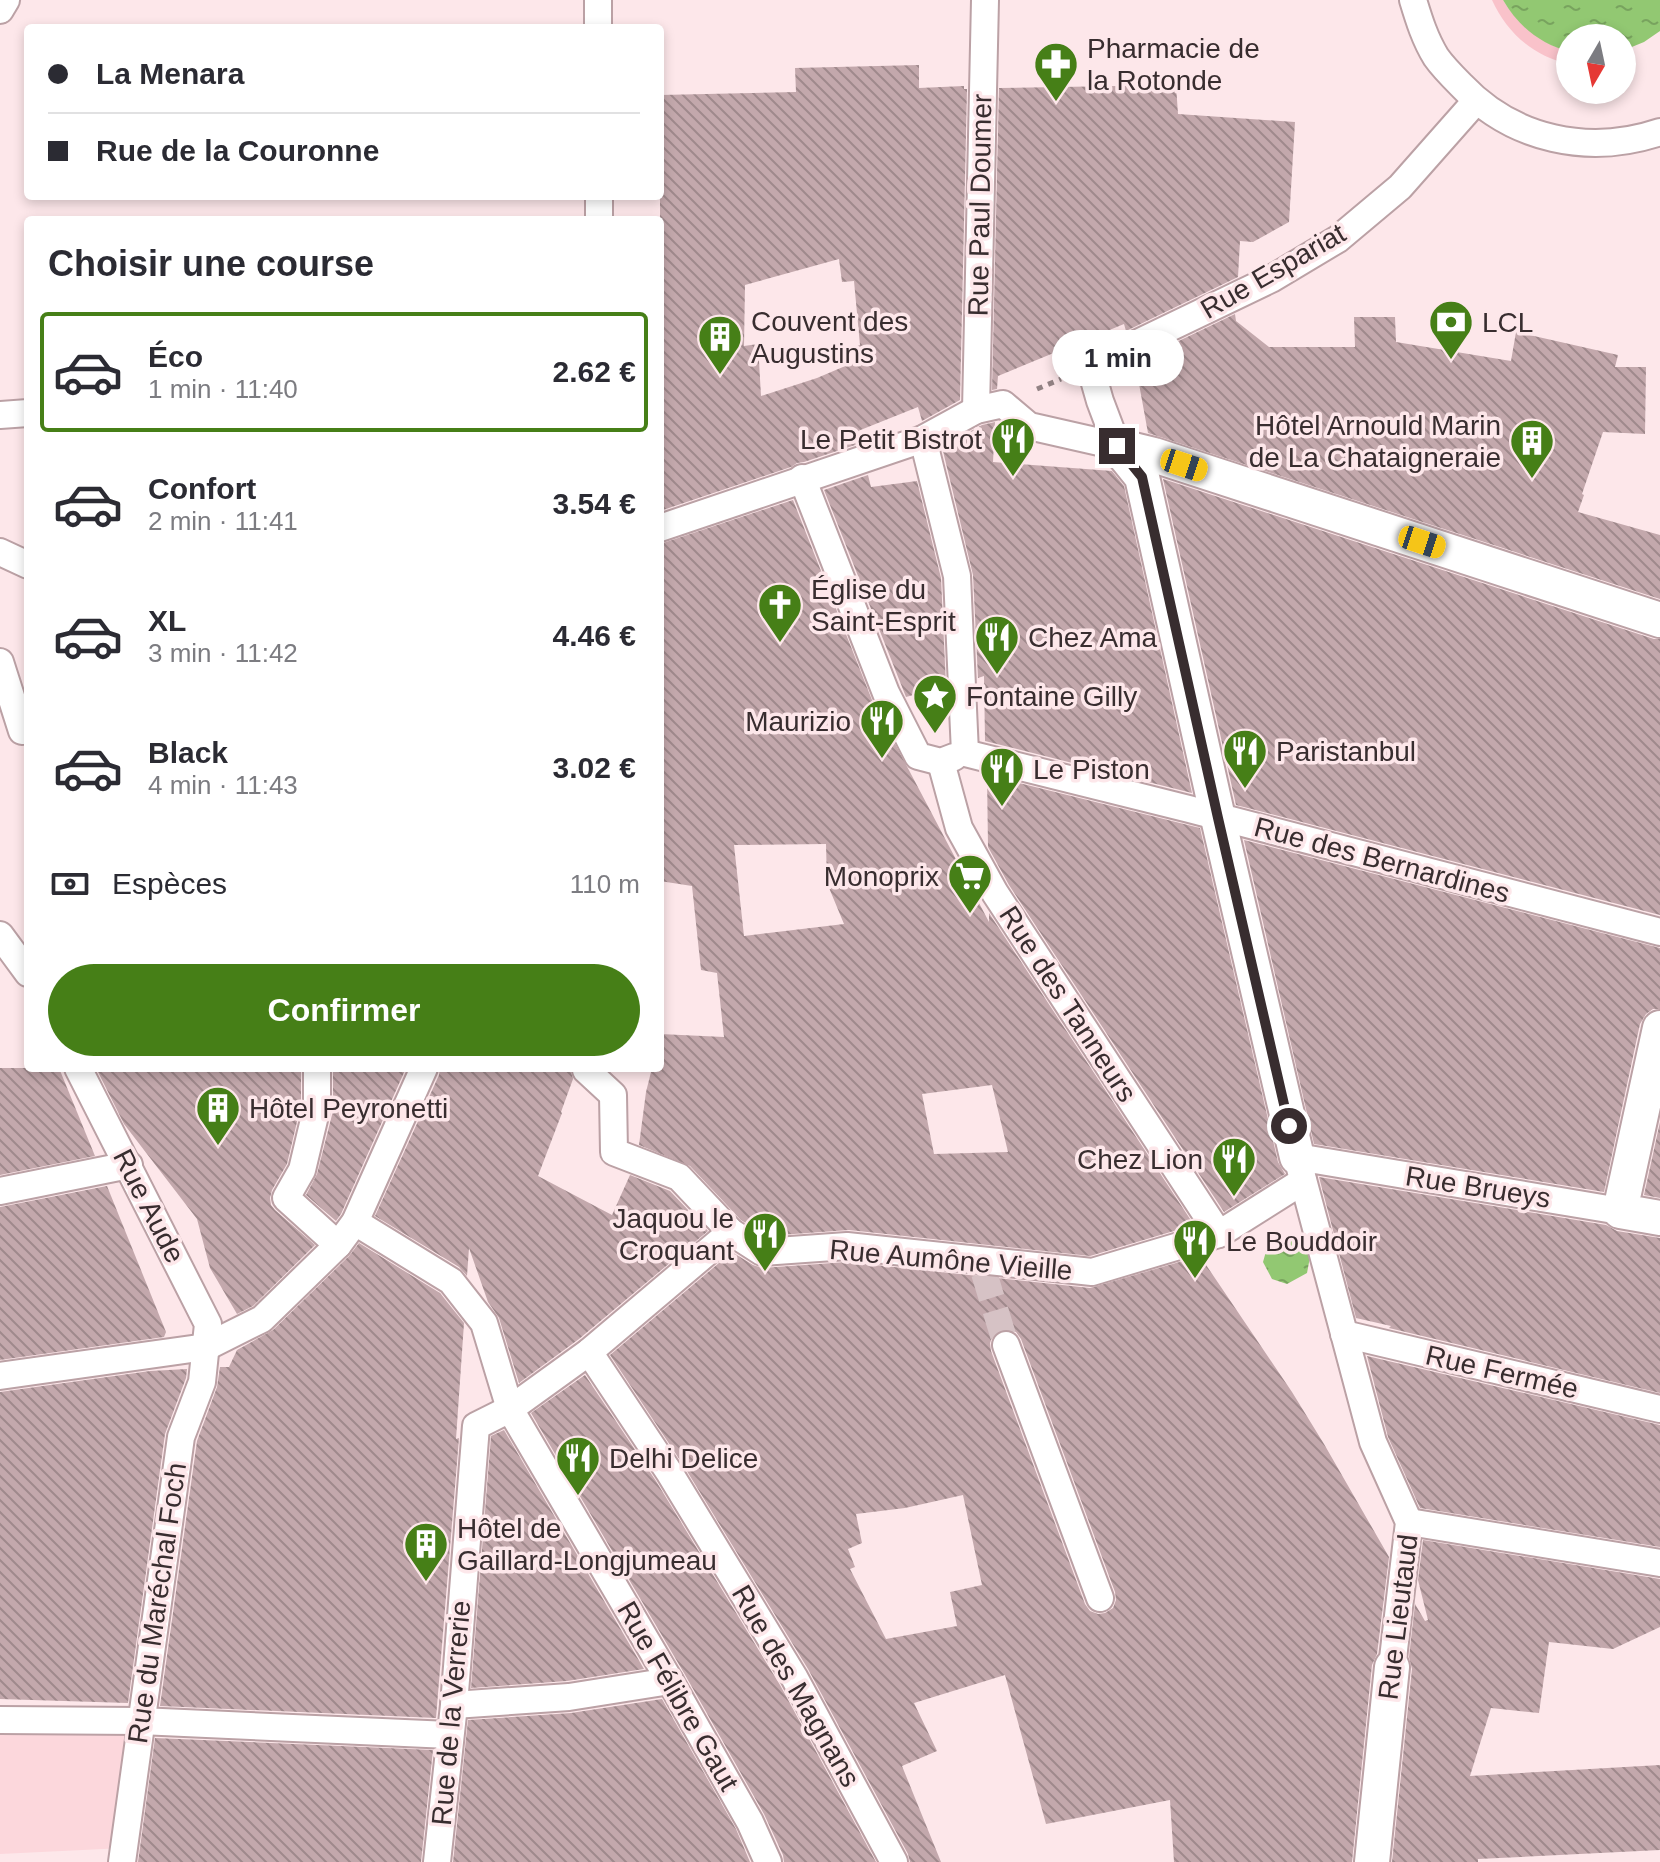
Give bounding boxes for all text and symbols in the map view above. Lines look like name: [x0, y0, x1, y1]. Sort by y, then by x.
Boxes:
north arrow: [1556, 24, 1636, 104]
map controls: [1556, 24, 1636, 104]
place label: Pharmacie de la Rotonde: [1087, 33, 1260, 96]
pharmacy icon: Pharmacie de la Rotonde: [1032, 40, 1080, 103]
text: La Menara: [96, 57, 244, 90]
street label: Rue Paul Doumer: [963, 93, 997, 317]
text: Rue de la Couronne: [96, 134, 379, 167]
street label: Rue Espariat: [1195, 217, 1351, 325]
text: Choisir une course: [48, 243, 374, 284]
bank icon: LCL: [1427, 298, 1475, 361]
place label: Couvent des Augustins: [751, 306, 908, 369]
place label: LCL: [1482, 307, 1533, 338]
building icon: Couvent des Augustins: [696, 313, 744, 376]
callout: 1 min: [1051, 330, 1183, 386]
icon: car: [52, 336, 124, 408]
text: Éco: [148, 340, 203, 373]
text: 1 min: [1084, 343, 1152, 373]
text: 2.62 €: [553, 355, 636, 388]
text: 1 min · 11:40: [148, 374, 298, 404]
place label: Hôtel Arnould Marin de La Chataigneraie: [1249, 410, 1501, 473]
restaurant icon: Le Petit Bistrot: [989, 415, 1037, 478]
building icon: Hôtel Arnould Marin de La Chataigneraie: [1508, 417, 1556, 480]
place label: Le Petit Bistrot: [800, 424, 982, 455]
route end: [1099, 428, 1135, 464]
car: [1157, 446, 1211, 484]
icon: car: [52, 468, 124, 540]
text: Confort: [148, 472, 256, 505]
text: 3.54 €: [553, 487, 636, 520]
text: 2 min · 11:41: [148, 506, 298, 536]
car: [1395, 523, 1449, 561]
place label: Église du Saint-Esprit: [811, 574, 956, 637]
church icon: Église du Saint-Esprit: [756, 581, 804, 644]
icon: car: [52, 600, 124, 672]
text: XL: [148, 604, 186, 637]
restaurant icon: Chez Ama: [973, 613, 1021, 676]
text: 4.46 €: [553, 619, 636, 652]
place label: Chez Ama: [1028, 622, 1158, 653]
text: 3 min · 11:42: [148, 638, 298, 668]
place icon: Fontaine Gilly: [911, 672, 959, 735]
place label: Fontaine Gilly: [966, 681, 1137, 712]
restaurant icon: Maurizio: [858, 697, 906, 760]
place label: Maurizio: [745, 706, 851, 737]
restaurant icon: Paristanbul: [1221, 727, 1269, 790]
icon: car: [52, 732, 124, 804]
text: Black: [148, 736, 228, 769]
place label: Paristanbul: [1276, 736, 1416, 767]
restaurant icon: Le Piston: [978, 745, 1026, 808]
text: 3.02 €: [553, 751, 636, 784]
place label: Le Piston: [1033, 754, 1150, 785]
text: 4 min · 11:43: [148, 770, 298, 800]
street label: Rue des Bernardines: [1251, 811, 1513, 909]
supermarket icon: Monoprix: [946, 852, 994, 915]
place label: Monoprix: [824, 861, 939, 892]
icon: cash: [48, 862, 92, 906]
text: Espèces: [112, 867, 227, 900]
text: 110 m: [570, 869, 640, 899]
street label: Rue des Tanneurs: [993, 900, 1143, 1108]
button: Confirmer: [48, 964, 640, 1056]
building icon: Hôtel Peyronetti: [194, 1084, 242, 1147]
place label: Hôtel Peyronetti: [249, 1093, 448, 1124]
route start: [1271, 1108, 1307, 1144]
restaurant icon: Chez Lion: [1210, 1135, 1258, 1198]
street label: Rue Aude: [107, 1144, 191, 1268]
place label: Chez Lion: [1077, 1144, 1203, 1175]
street label: Rue Brueys: [1403, 1160, 1553, 1214]
place label: Jaquou le Croquant: [613, 1203, 734, 1266]
restaurant icon: Jaquou le Croquant: [741, 1210, 789, 1273]
restaurant icon: Le Bouddoir: [1171, 1217, 1219, 1280]
place label: Le Bouddoir: [1226, 1226, 1377, 1257]
street label: Rue Aumône Vieille: [828, 1234, 1074, 1286]
street label: Rue Fermée: [1423, 1339, 1581, 1405]
restaurant icon: Delhi Delice: [554, 1434, 602, 1497]
place label: Delhi Delice: [609, 1443, 758, 1474]
street label: Rue du Maréchal Foch: [122, 1461, 192, 1745]
place label: Hôtel de Gaillard-Longjumeau: [457, 1513, 717, 1576]
building icon: Hôtel de Gaillard-Longjumeau: [402, 1520, 450, 1583]
street label: Rue Lieutaud: [1372, 1532, 1424, 1702]
street label: Rue des Magnans: [726, 1580, 866, 1792]
street label: Rue Félibre Gaut: [611, 1596, 745, 1796]
street label: Rue de la Verrerie: [426, 1599, 476, 1827]

